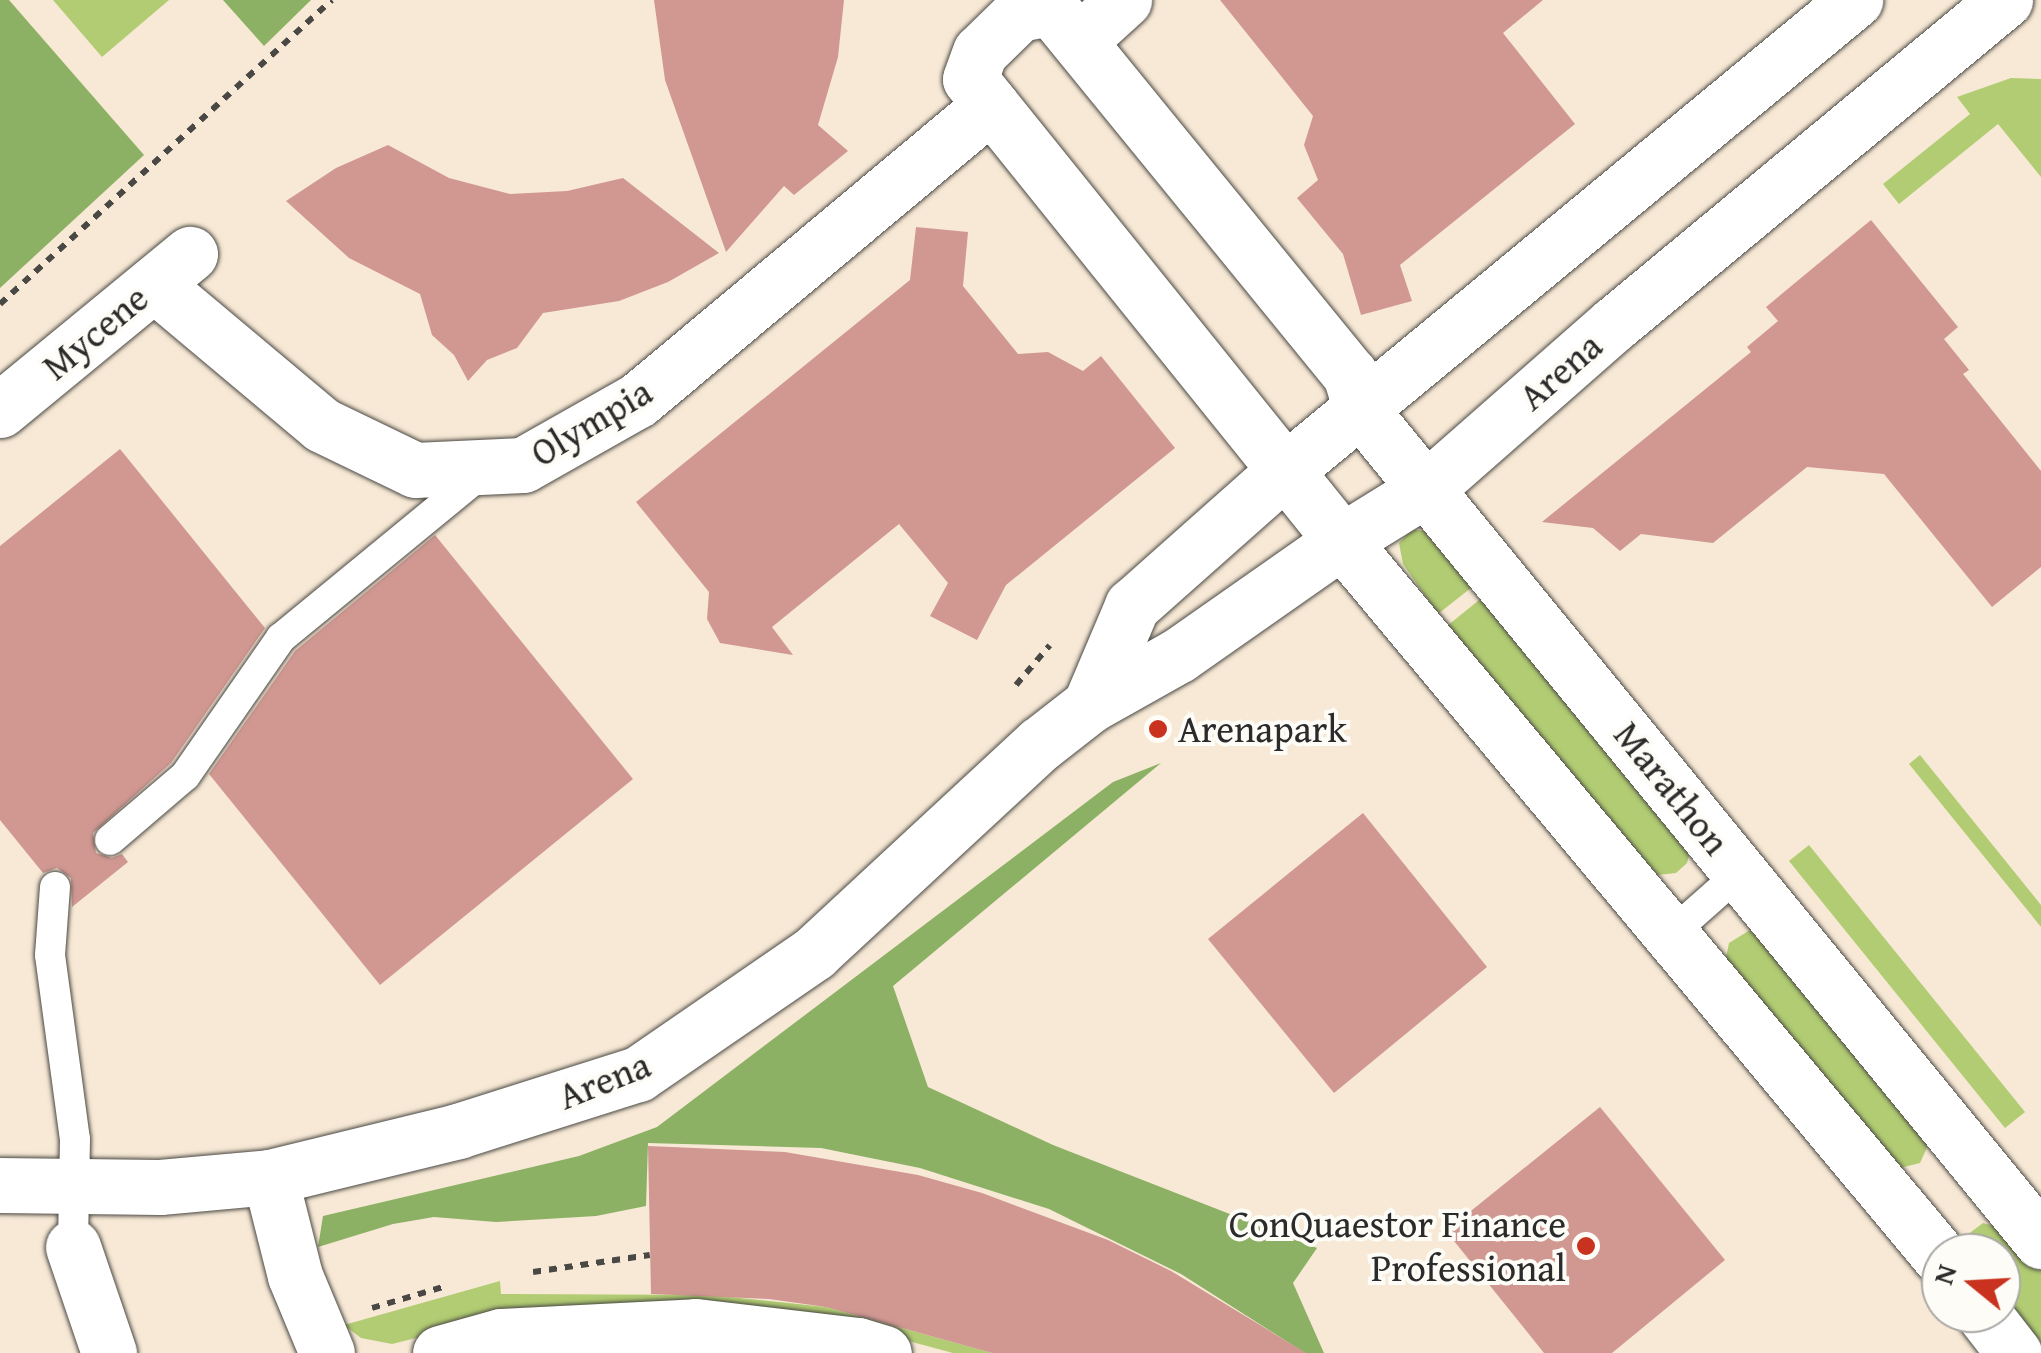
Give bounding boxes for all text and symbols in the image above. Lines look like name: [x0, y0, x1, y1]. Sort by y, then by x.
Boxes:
street label: Mycene: [33, 275, 157, 389]
street label: Arena: [1509, 323, 1611, 419]
street label: Olympia: [522, 368, 660, 476]
place label: Arenapark: [1178, 706, 1347, 752]
street label: Marathon: [1605, 712, 1739, 864]
marker: Arenapark: [1147, 718, 1169, 740]
street label: Arena: [551, 1041, 657, 1119]
place label: ConQuaestor Finance Professional: [1229, 1201, 1566, 1290]
north arrow: [1921, 1233, 2021, 1333]
marker: ConQuaestor Finance Professional: [1575, 1235, 1597, 1257]
text: N: [1922, 1259, 1966, 1289]

